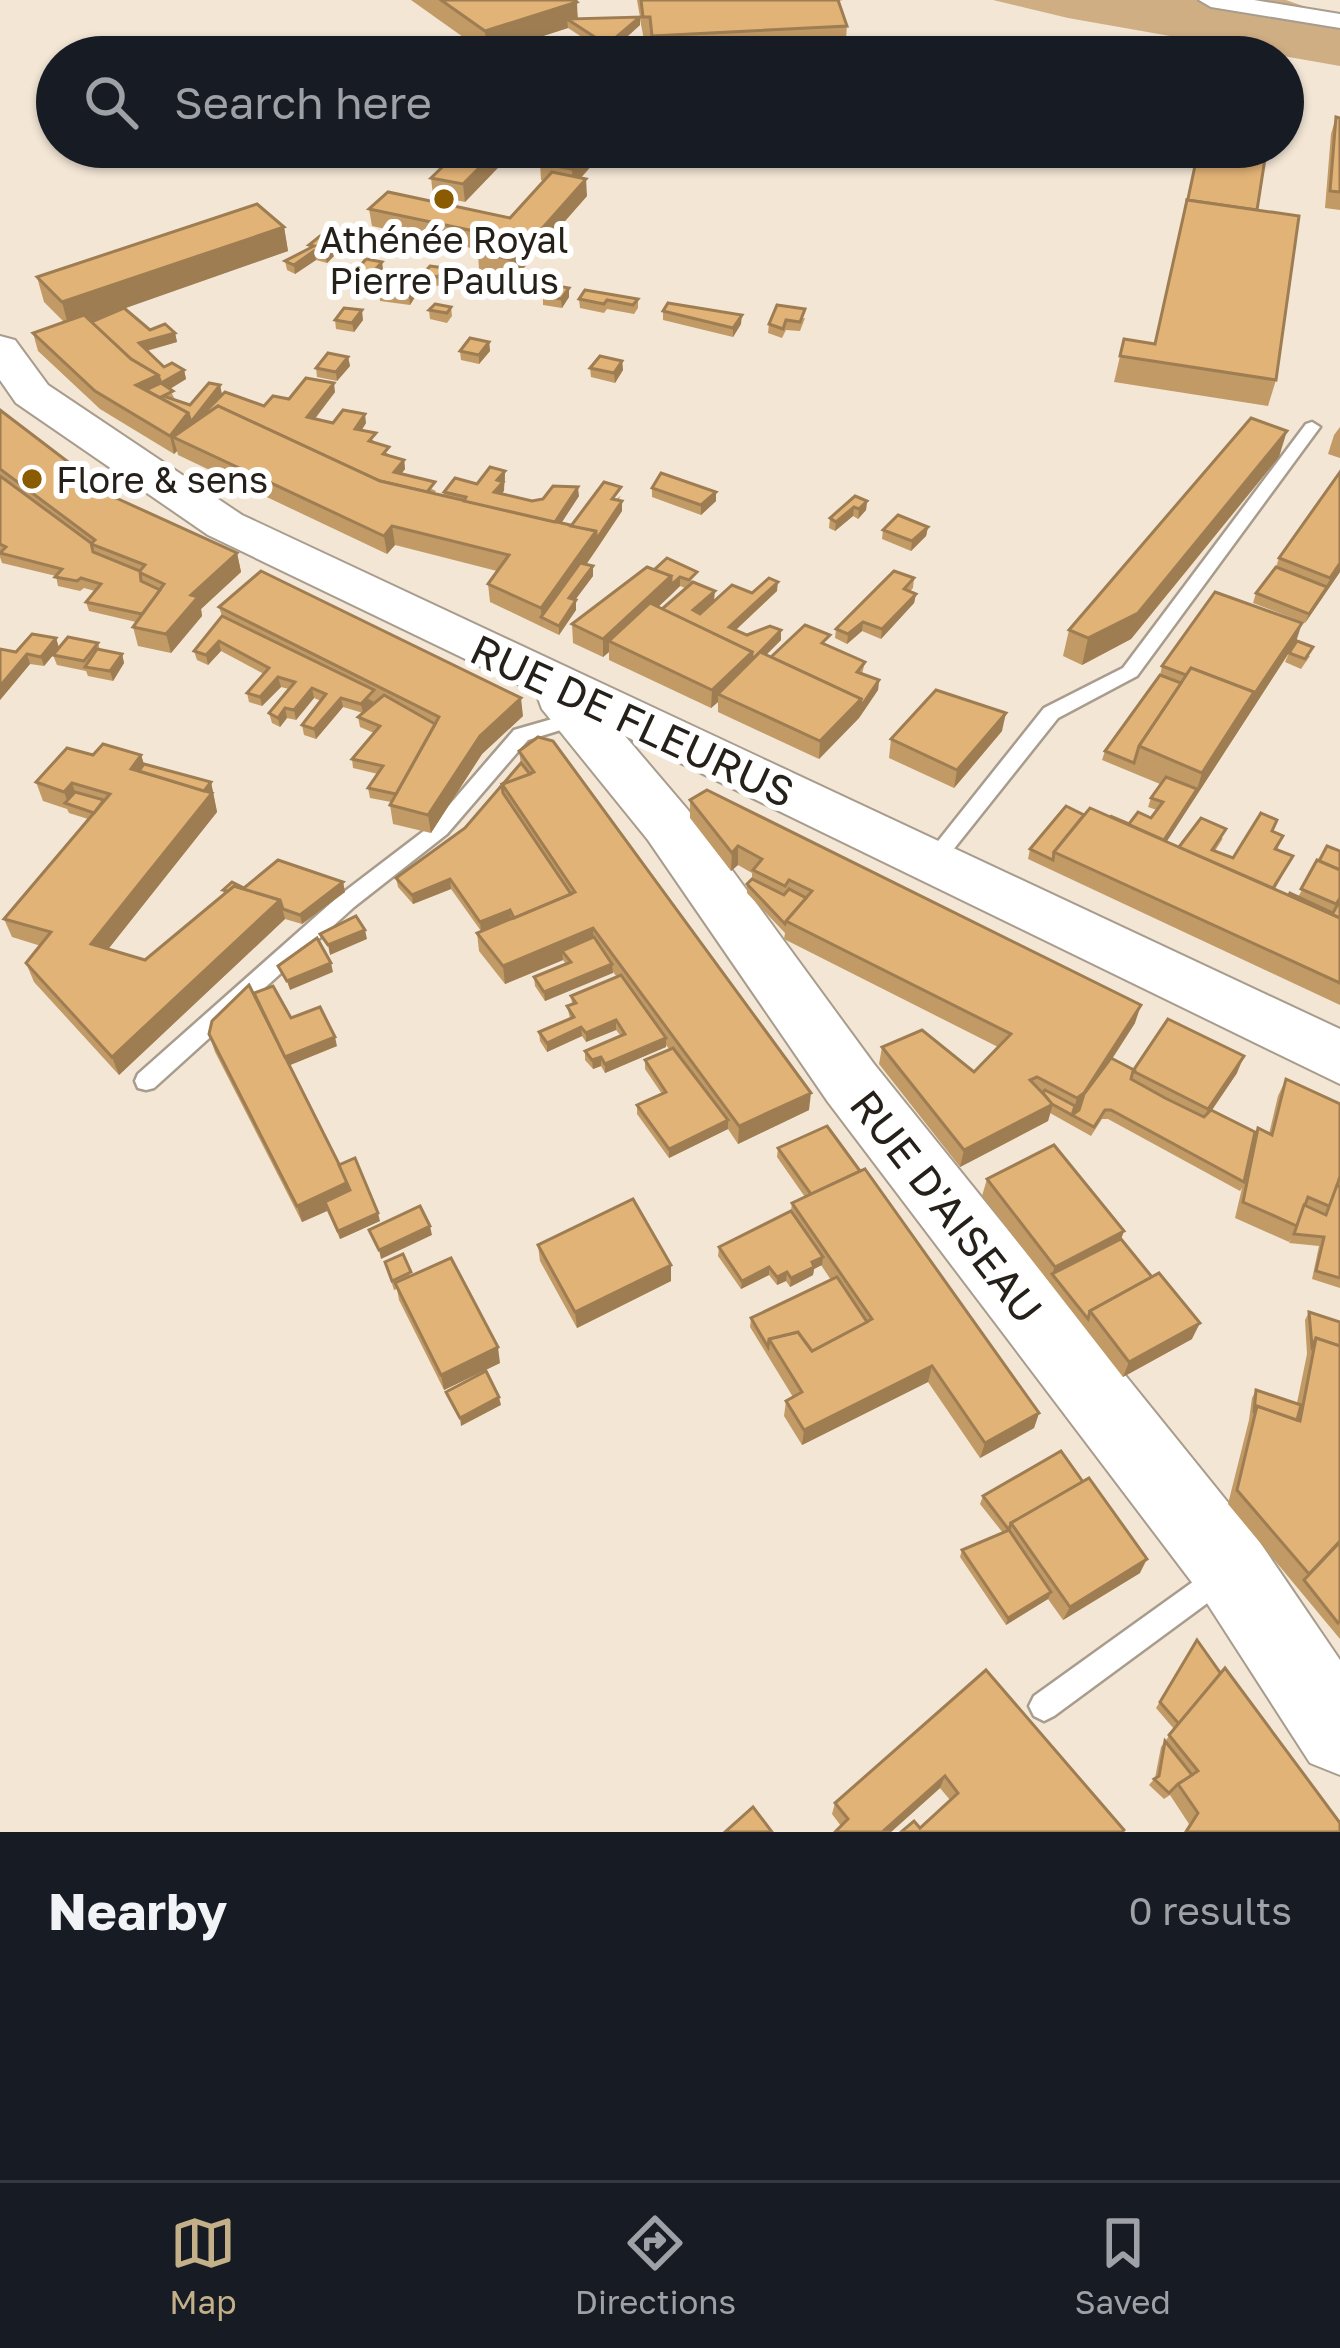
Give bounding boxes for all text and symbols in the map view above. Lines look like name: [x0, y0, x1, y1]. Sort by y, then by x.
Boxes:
search box: [36, 36, 1304, 168]
icon: search: [78, 69, 144, 135]
text: Search here: [174, 75, 432, 129]
marker: Athénée Royal Pierre Paulus: [431, 186, 457, 212]
place label: Athénée Royal Pierre Paulus: [320, 218, 568, 302]
place label: Flore & sens: [56, 458, 268, 501]
marker: Flore & sens: [19, 466, 45, 492]
street label: RUE DE FLEURUS: [463, 623, 803, 817]
street label: RUE D'AISEAU: [841, 1080, 1053, 1332]
text: Nearby: [48, 1880, 227, 1941]
text: 0 results: [1128, 1887, 1292, 1934]
tab: Map: [169, 2210, 237, 2321]
tab: Directions: [575, 2210, 736, 2321]
tab: Saved: [1074, 2210, 1171, 2321]

